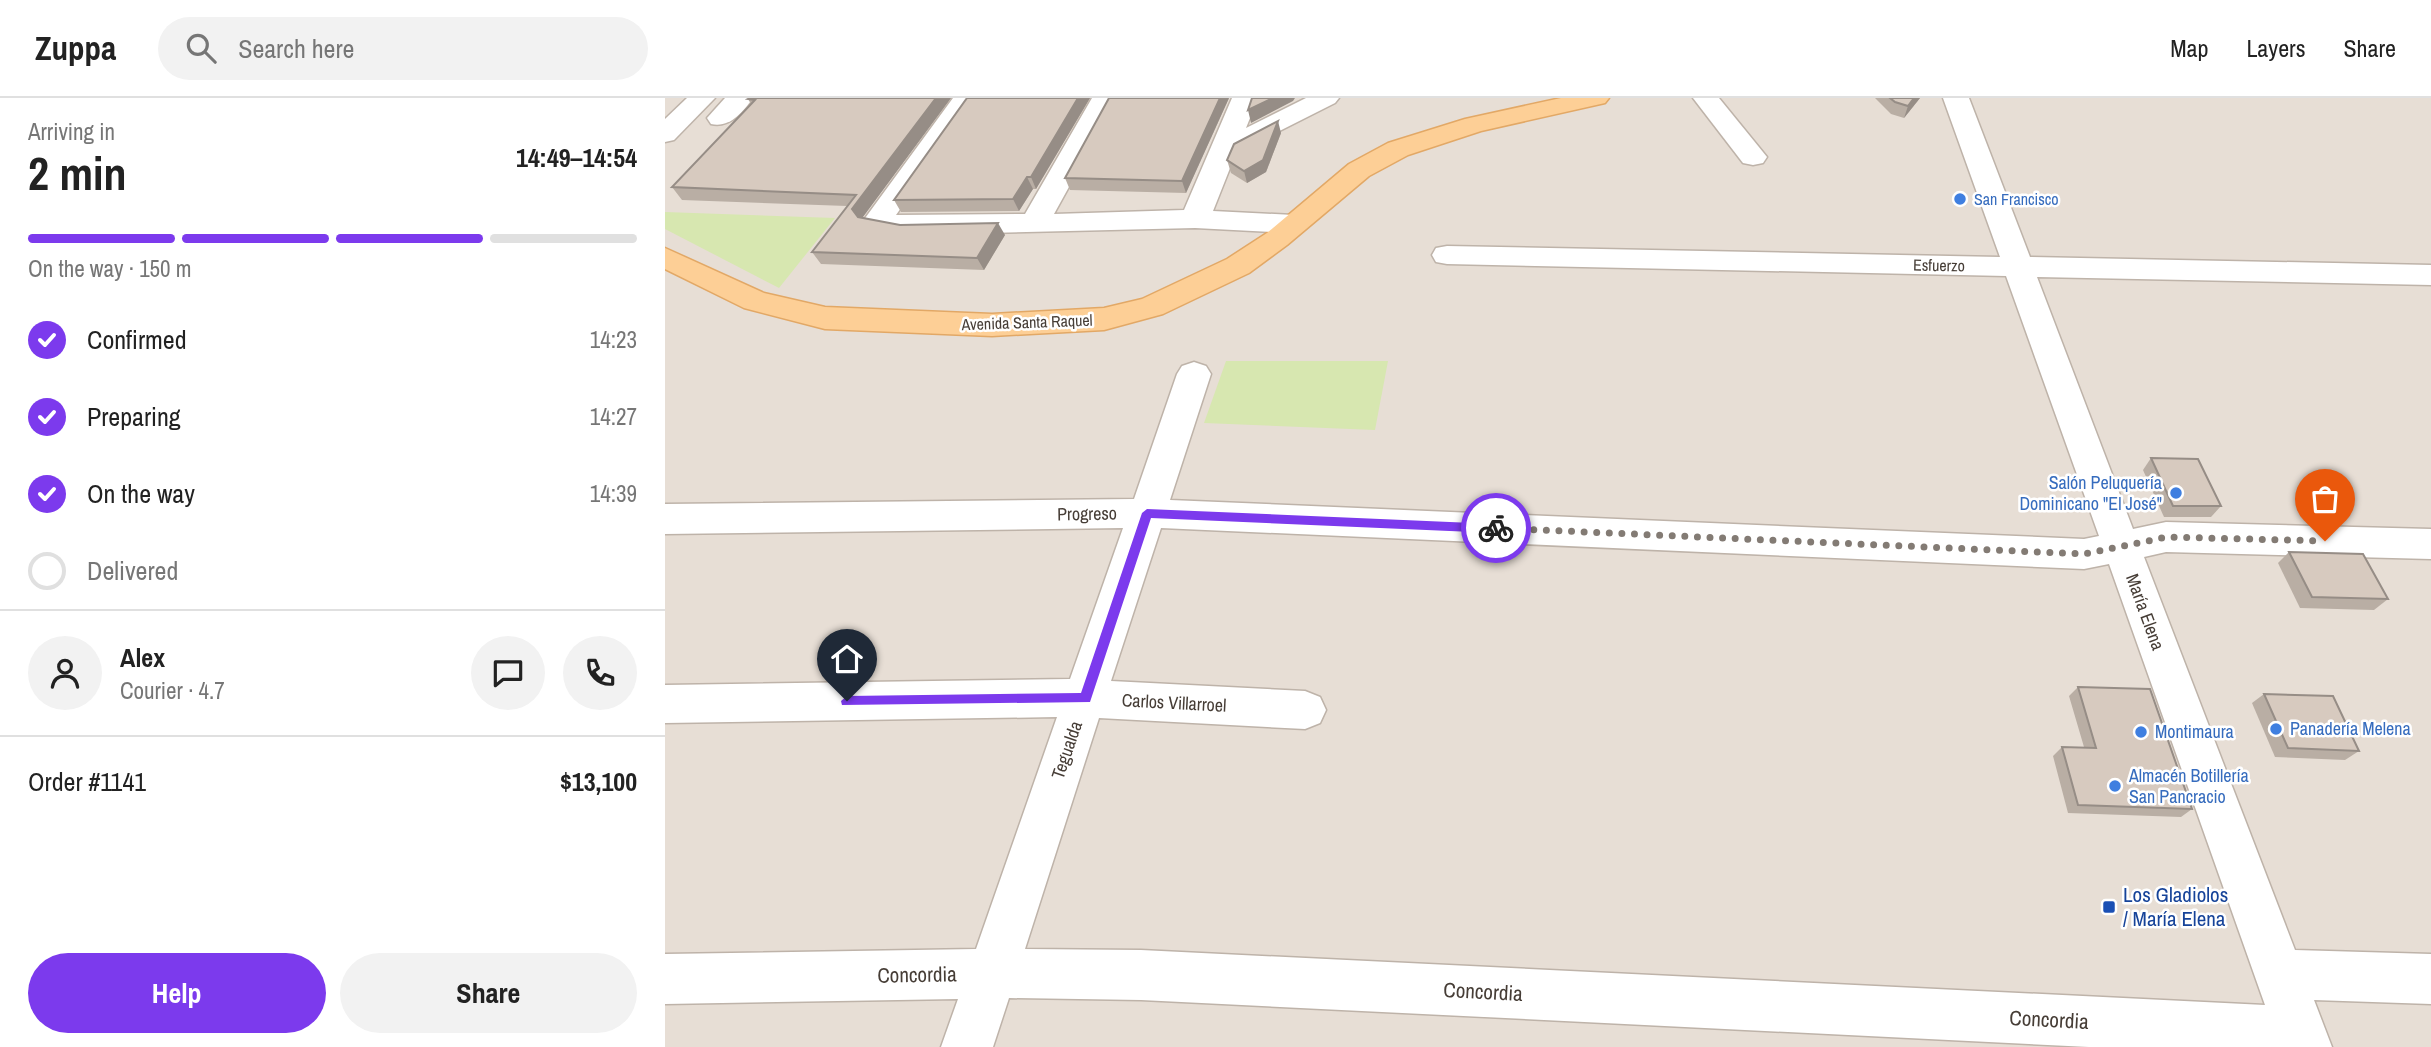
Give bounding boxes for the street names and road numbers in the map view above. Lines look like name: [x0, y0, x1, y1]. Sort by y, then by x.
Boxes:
street label: Esfuerzo: [1913, 254, 1965, 276]
street label: Avenida Santa Raquel: [960, 309, 1093, 335]
street label: Progreso: [1057, 500, 1117, 527]
street label: María Elena: [2120, 570, 2171, 653]
street label: Carlos Villarroel: [1121, 687, 1227, 718]
street label: Tegualda: [1045, 717, 1088, 782]
street label: Concordia: [877, 959, 957, 990]
street label: Concordia: [1443, 975, 1524, 1008]
street label: Concordia: [2009, 1003, 2090, 1036]

